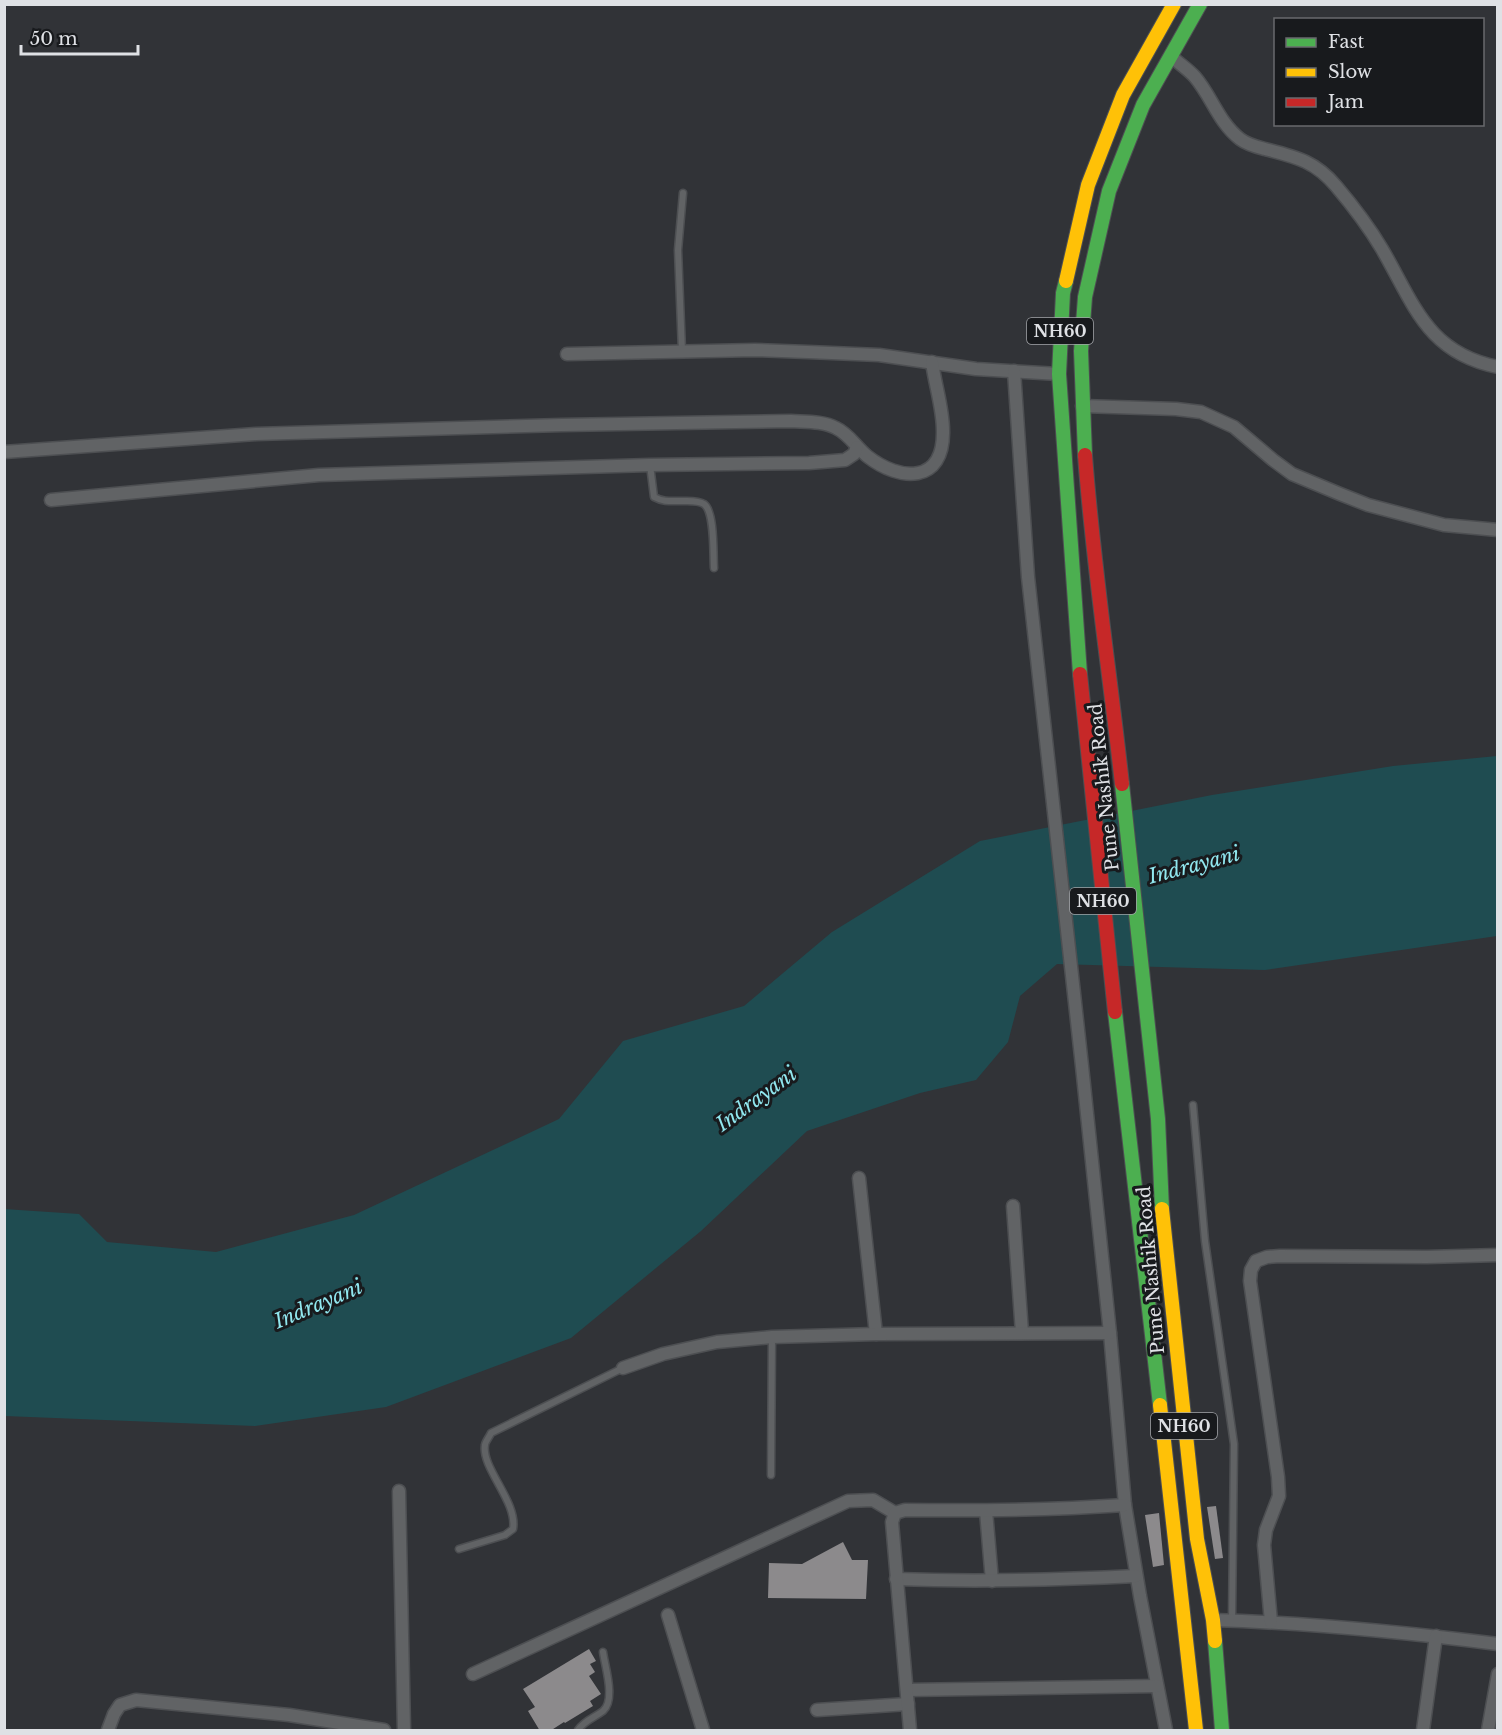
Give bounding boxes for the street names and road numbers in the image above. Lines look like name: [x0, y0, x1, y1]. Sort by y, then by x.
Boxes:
road number: NH60: [1027, 318, 1093, 344]
street label: Pune Nashik Road: [1084, 702, 1124, 872]
road number: NH60: [1070, 888, 1136, 914]
street label: Pune Nashik Road: [1133, 1185, 1169, 1355]
road number: NH60: [1151, 1413, 1217, 1439]

